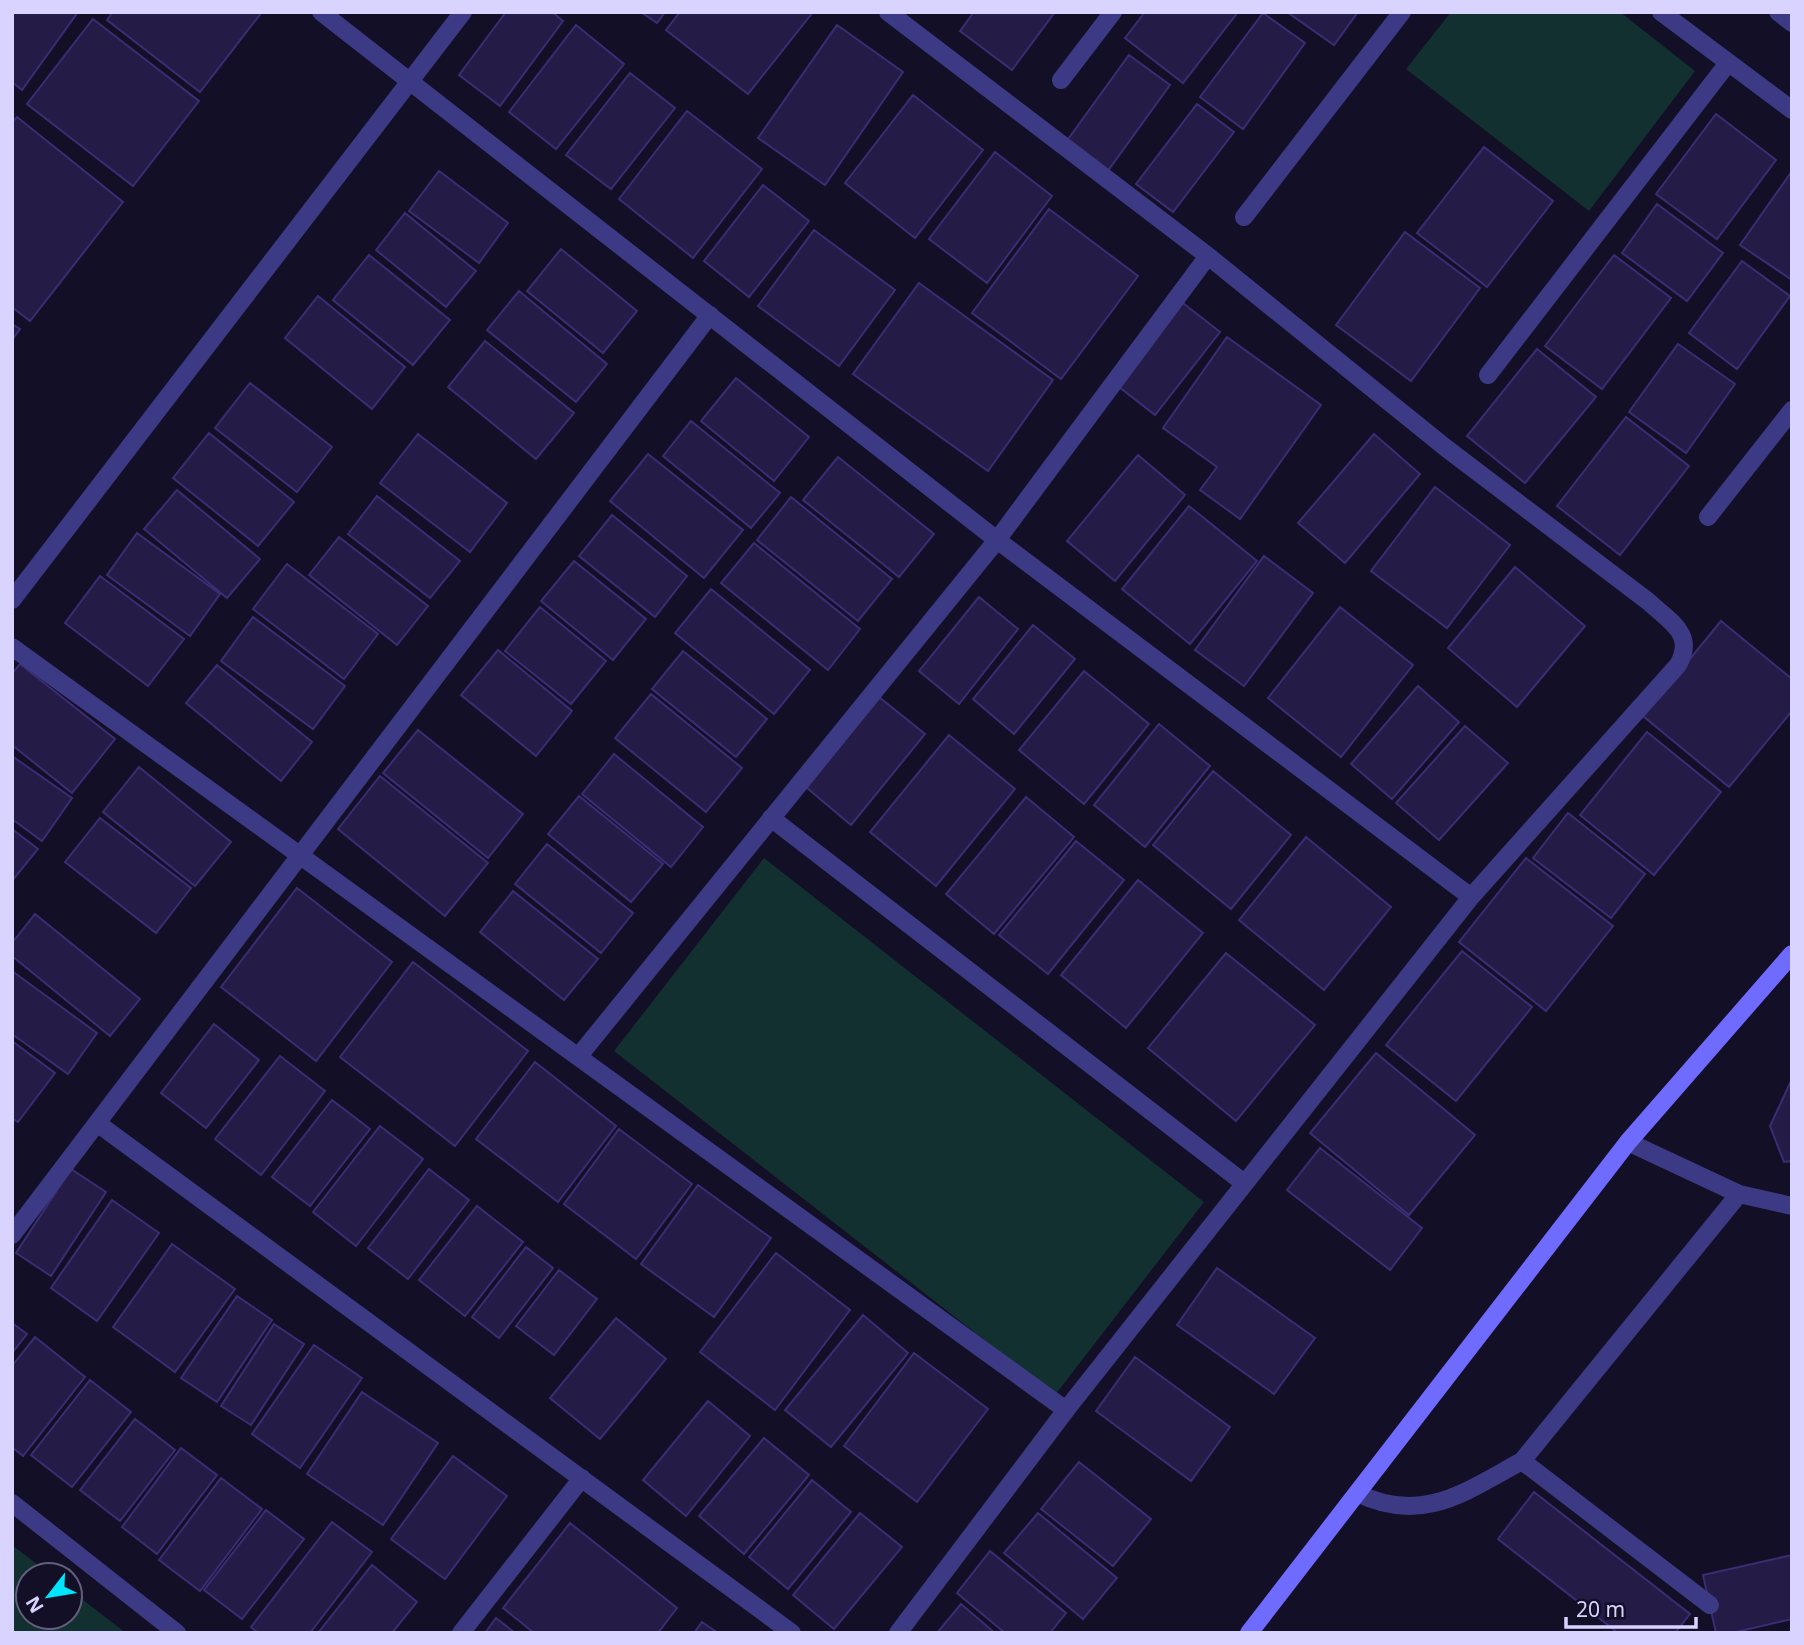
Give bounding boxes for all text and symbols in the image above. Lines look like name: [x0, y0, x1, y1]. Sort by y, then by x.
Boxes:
north arrow: [14, 1561, 84, 1631]
scale bar: [1566, 1586, 1696, 1630]
text: N: [19, 1591, 50, 1618]
text: 20 m: [1576, 1595, 1625, 1623]

